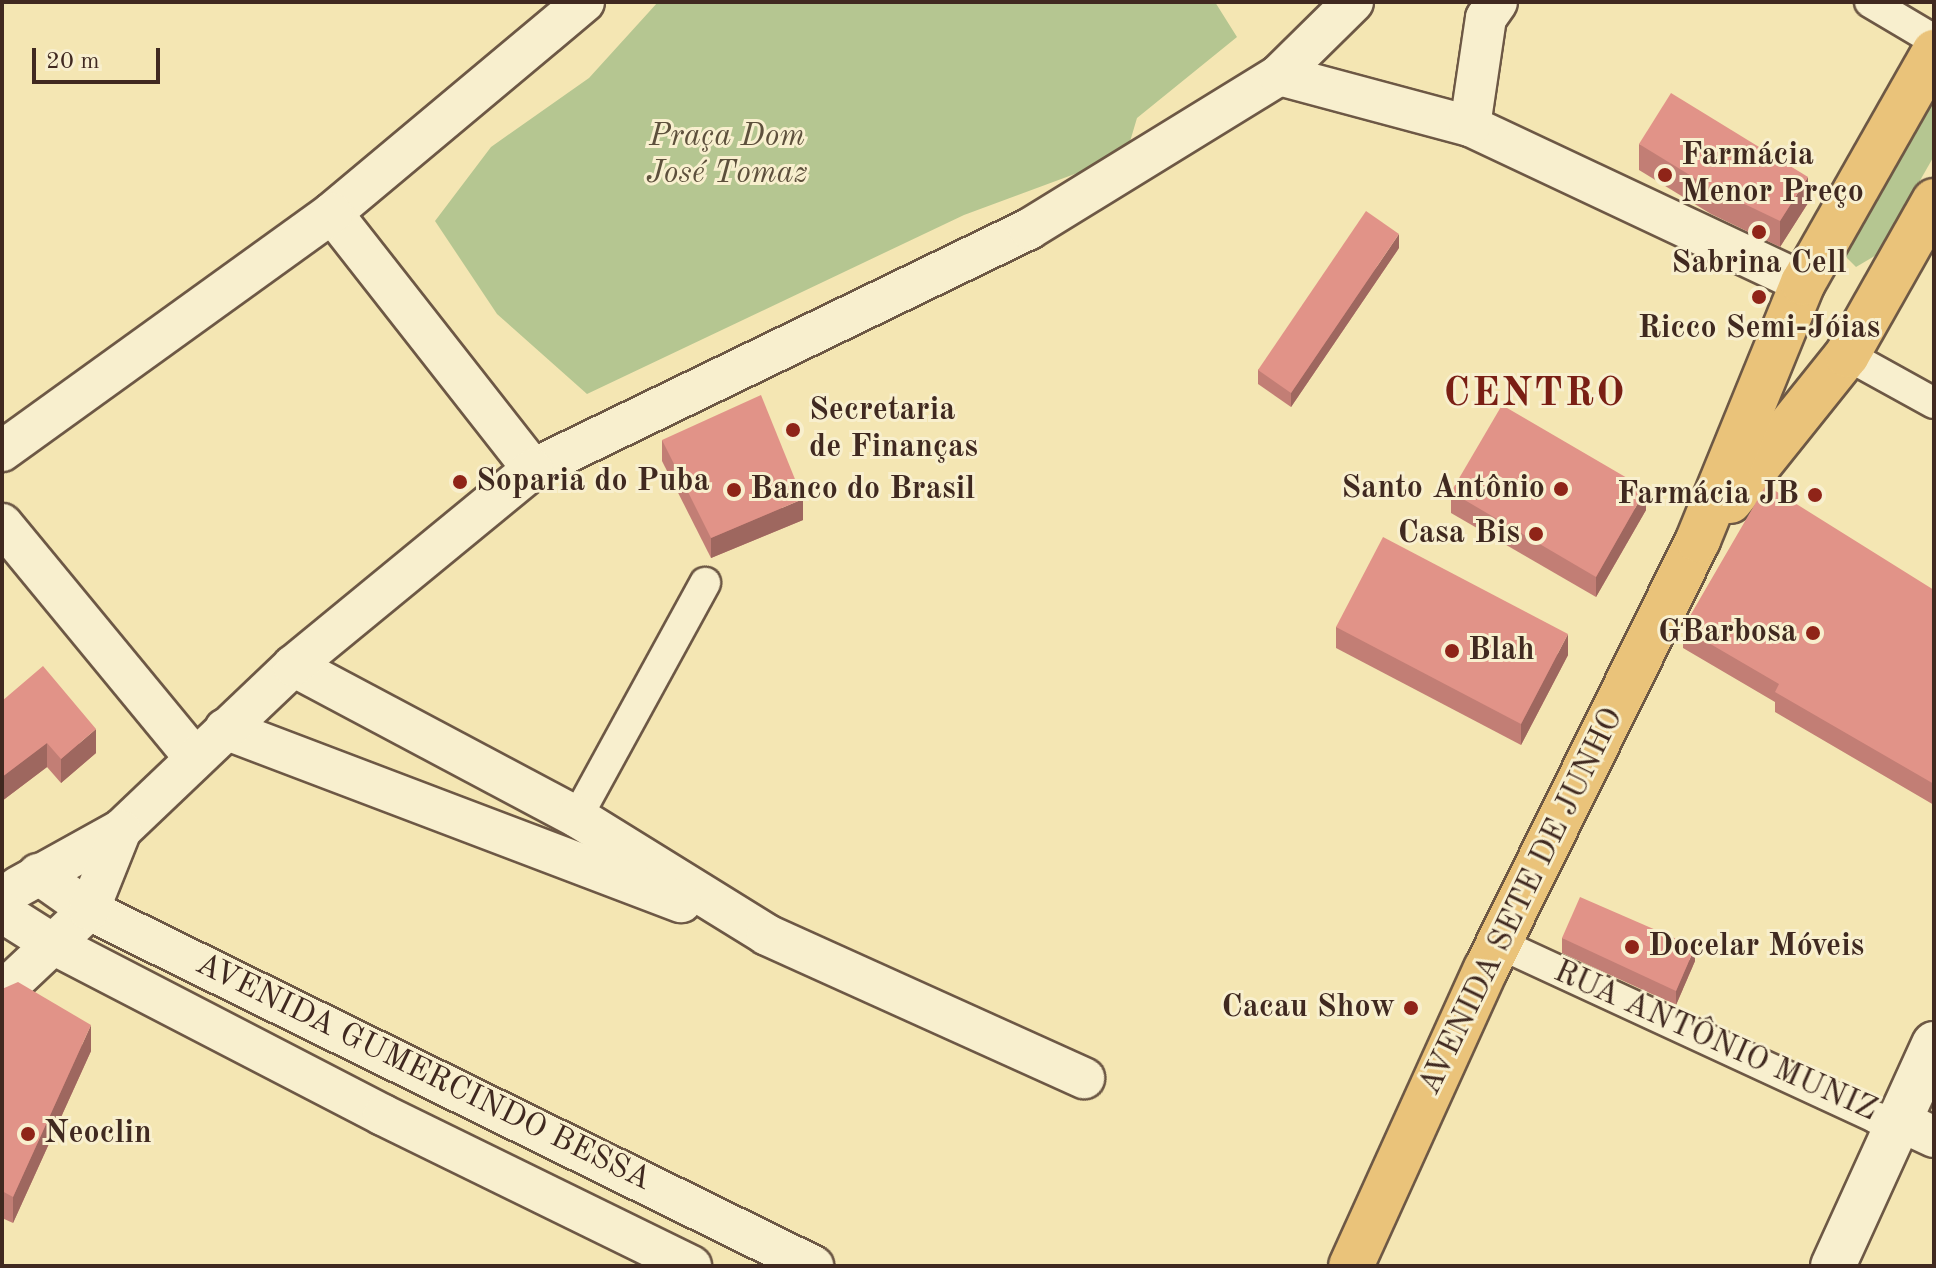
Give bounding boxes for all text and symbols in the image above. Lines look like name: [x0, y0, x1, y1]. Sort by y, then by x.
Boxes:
scale bar: [36, 32, 164, 82]
text: 20 m: [46, 50, 100, 74]
park label: Praça Dom José Tomaz: [646, 119, 808, 194]
place label: Farmácia Menor Preço: [1681, 138, 1864, 213]
marker: Farmácia Menor Preço: [1656, 166, 1674, 184]
marker: Sabrina Cell: [1750, 223, 1768, 241]
place label: Sabrina Cell: [1671, 245, 1847, 283]
marker: Ricco Semi-Jóias: [1750, 288, 1768, 306]
place label: Ricco Semi-Jóias: [1638, 310, 1880, 348]
district label: CENTRO: [1444, 371, 1626, 419]
place label: Secretaria de Finanças: [809, 393, 978, 468]
marker: Secretaria de Finanças: [784, 421, 802, 439]
place label: Soparia do Puba: [476, 463, 710, 501]
place label: Santo Antônio: [1341, 470, 1545, 508]
place label: Banco do Brasil: [750, 471, 975, 509]
marker: Soparia do Puba: [451, 473, 469, 491]
place label: Farmácia JB: [1617, 476, 1799, 514]
marker: Santo Antônio: [1552, 480, 1570, 498]
marker: Banco do Brasil: [725, 481, 743, 499]
marker: Farmácia JB: [1806, 486, 1824, 504]
place label: Casa Bis: [1398, 515, 1520, 553]
marker: Casa Bis: [1527, 525, 1545, 543]
place label: GBarbosa: [1658, 614, 1797, 652]
marker: GBarbosa: [1804, 624, 1822, 642]
place label: Blah: [1468, 632, 1535, 670]
marker: Blah: [1443, 642, 1461, 660]
street label: AVENIDA SETE DE JUNHO: [1411, 702, 1633, 1102]
place label: Docelar Móveis: [1648, 928, 1864, 966]
marker: Docelar Móveis: [1623, 938, 1641, 956]
street label: AVENIDA GUMERCINDO BESSA: [189, 946, 657, 1200]
street label: RUA ANTÔNIO MUNIZ: [1547, 953, 1883, 1131]
place label: Cacau Show: [1222, 989, 1395, 1027]
marker: Cacau Show: [1402, 999, 1420, 1017]
place label: Neoclin: [44, 1115, 152, 1153]
marker: Neoclin: [19, 1125, 37, 1143]

